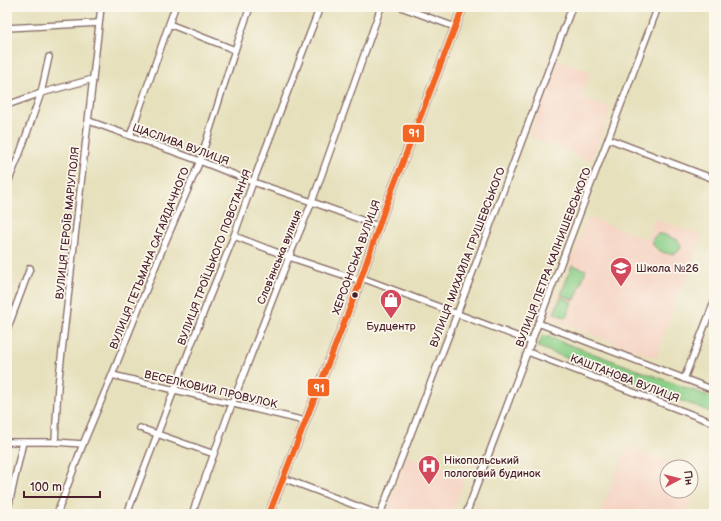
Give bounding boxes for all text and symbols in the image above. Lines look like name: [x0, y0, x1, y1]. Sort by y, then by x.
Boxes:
street label: ЩАСЛИВА ВУЛИЦЯ: [131, 121, 231, 168]
line badge: 91: [402, 124, 425, 143]
text: 91: [408, 127, 420, 140]
street label: ВУЛИЦЯ ГЕРОЇВ МАРІУПОЛЯ: [52, 146, 82, 300]
street label: ВУЛИЦЯ ГЕТЬМАНА САГАЙДАЧНОГО: [107, 165, 192, 351]
street label: ВУЛИЦЯ МИХАЙЛА ГРУШЕВСЬКОГО: [427, 165, 508, 349]
street label: ВУЛИЦЯ ПЕТРА КАЛНИШЕВСЬКОГО: [513, 165, 594, 349]
street label: ВУЛИЦЯ ТРОЇЦЬКОГО ПОВСТАННЯ: [174, 167, 254, 347]
street label: ХЕРСОНСЬКА ВУЛИЦЯ: [330, 198, 383, 316]
street label: Словʼянська вулиця: [255, 208, 304, 306]
school or university icon: Школа №26: [608, 255, 634, 288]
place label: Школа №26: [636, 262, 699, 275]
shop icon: Будцентр: [378, 287, 404, 320]
unlabelled marker: [350, 290, 360, 300]
place label: Будцентр: [366, 320, 417, 333]
street label: КАШТАНОВА ВУЛИЦЯ: [569, 352, 681, 405]
street label: ВЕСЕЛКОВИЙ ПРОВУЛОК: [143, 368, 279, 411]
line badge: 91: [307, 378, 330, 397]
text: 91: [313, 382, 325, 395]
hospital icon: Нікопольський пологовий будинок: [416, 453, 442, 486]
place label: Нікопольський пологовий будинок: [444, 454, 541, 480]
north arrow: [659, 459, 699, 499]
text: Пн: [681, 470, 696, 486]
scale bar: [24, 473, 100, 499]
text: 100 m: [30, 480, 62, 495]

